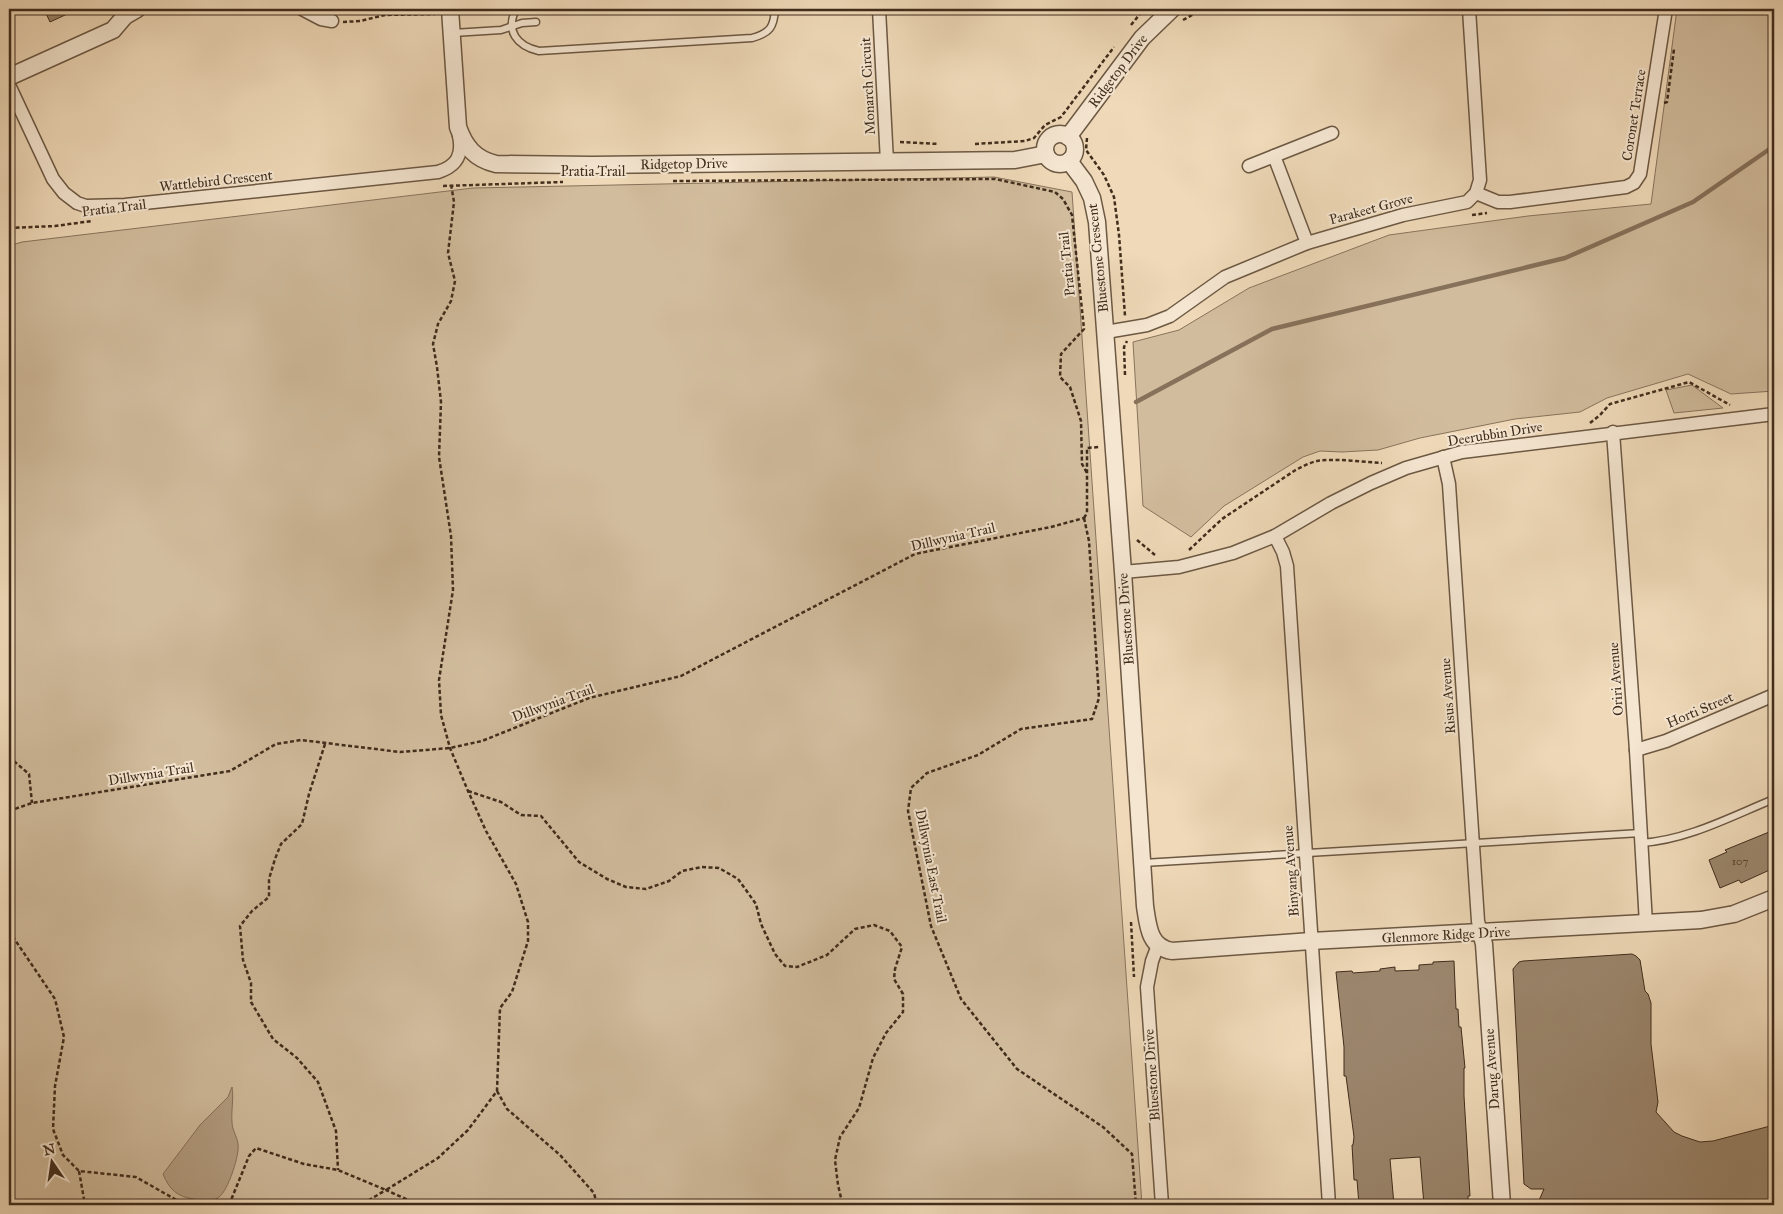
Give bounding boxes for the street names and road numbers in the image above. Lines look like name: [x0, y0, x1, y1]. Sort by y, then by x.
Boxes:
street label: Ridgetop Drive: [1085, 31, 1151, 111]
street label: Monarch Circuit: [857, 37, 879, 135]
street label: Coronet Terrace: [1618, 68, 1650, 162]
street label: Ridgetop Drive: [640, 155, 728, 173]
street label: Pratia Trail: [561, 163, 626, 180]
street label: Wattlebird Crescent: [159, 167, 273, 195]
street label: Parakeet Grove: [1327, 190, 1415, 228]
street label: Pratia Trail: [81, 196, 147, 220]
street label: Bluestone Crescent: [1084, 202, 1112, 313]
street label: Pratia Trail: [1055, 231, 1079, 297]
street label: Deerubbin Drive: [1446, 418, 1544, 450]
street label: Dillwynia Trail: [909, 519, 997, 555]
street label: Bluestone Drive: [1114, 572, 1138, 666]
street label: Oriri Avenue: [1605, 641, 1627, 716]
street label: Risus Avenue: [1437, 657, 1459, 735]
street label: Dillwynia Trail: [509, 680, 597, 726]
street label: Horti Street: [1664, 688, 1736, 732]
street label: Dillwynia Trail: [107, 759, 195, 789]
street label: Dillwynia East Trail: [912, 808, 950, 925]
street label: Binyang Avenue: [1279, 824, 1303, 917]
street label: Glenmore Ridge Drive: [1381, 923, 1511, 947]
street label: Bluestone Drive: [1140, 1028, 1164, 1122]
street label: Darug Avenue: [1481, 1028, 1503, 1110]

